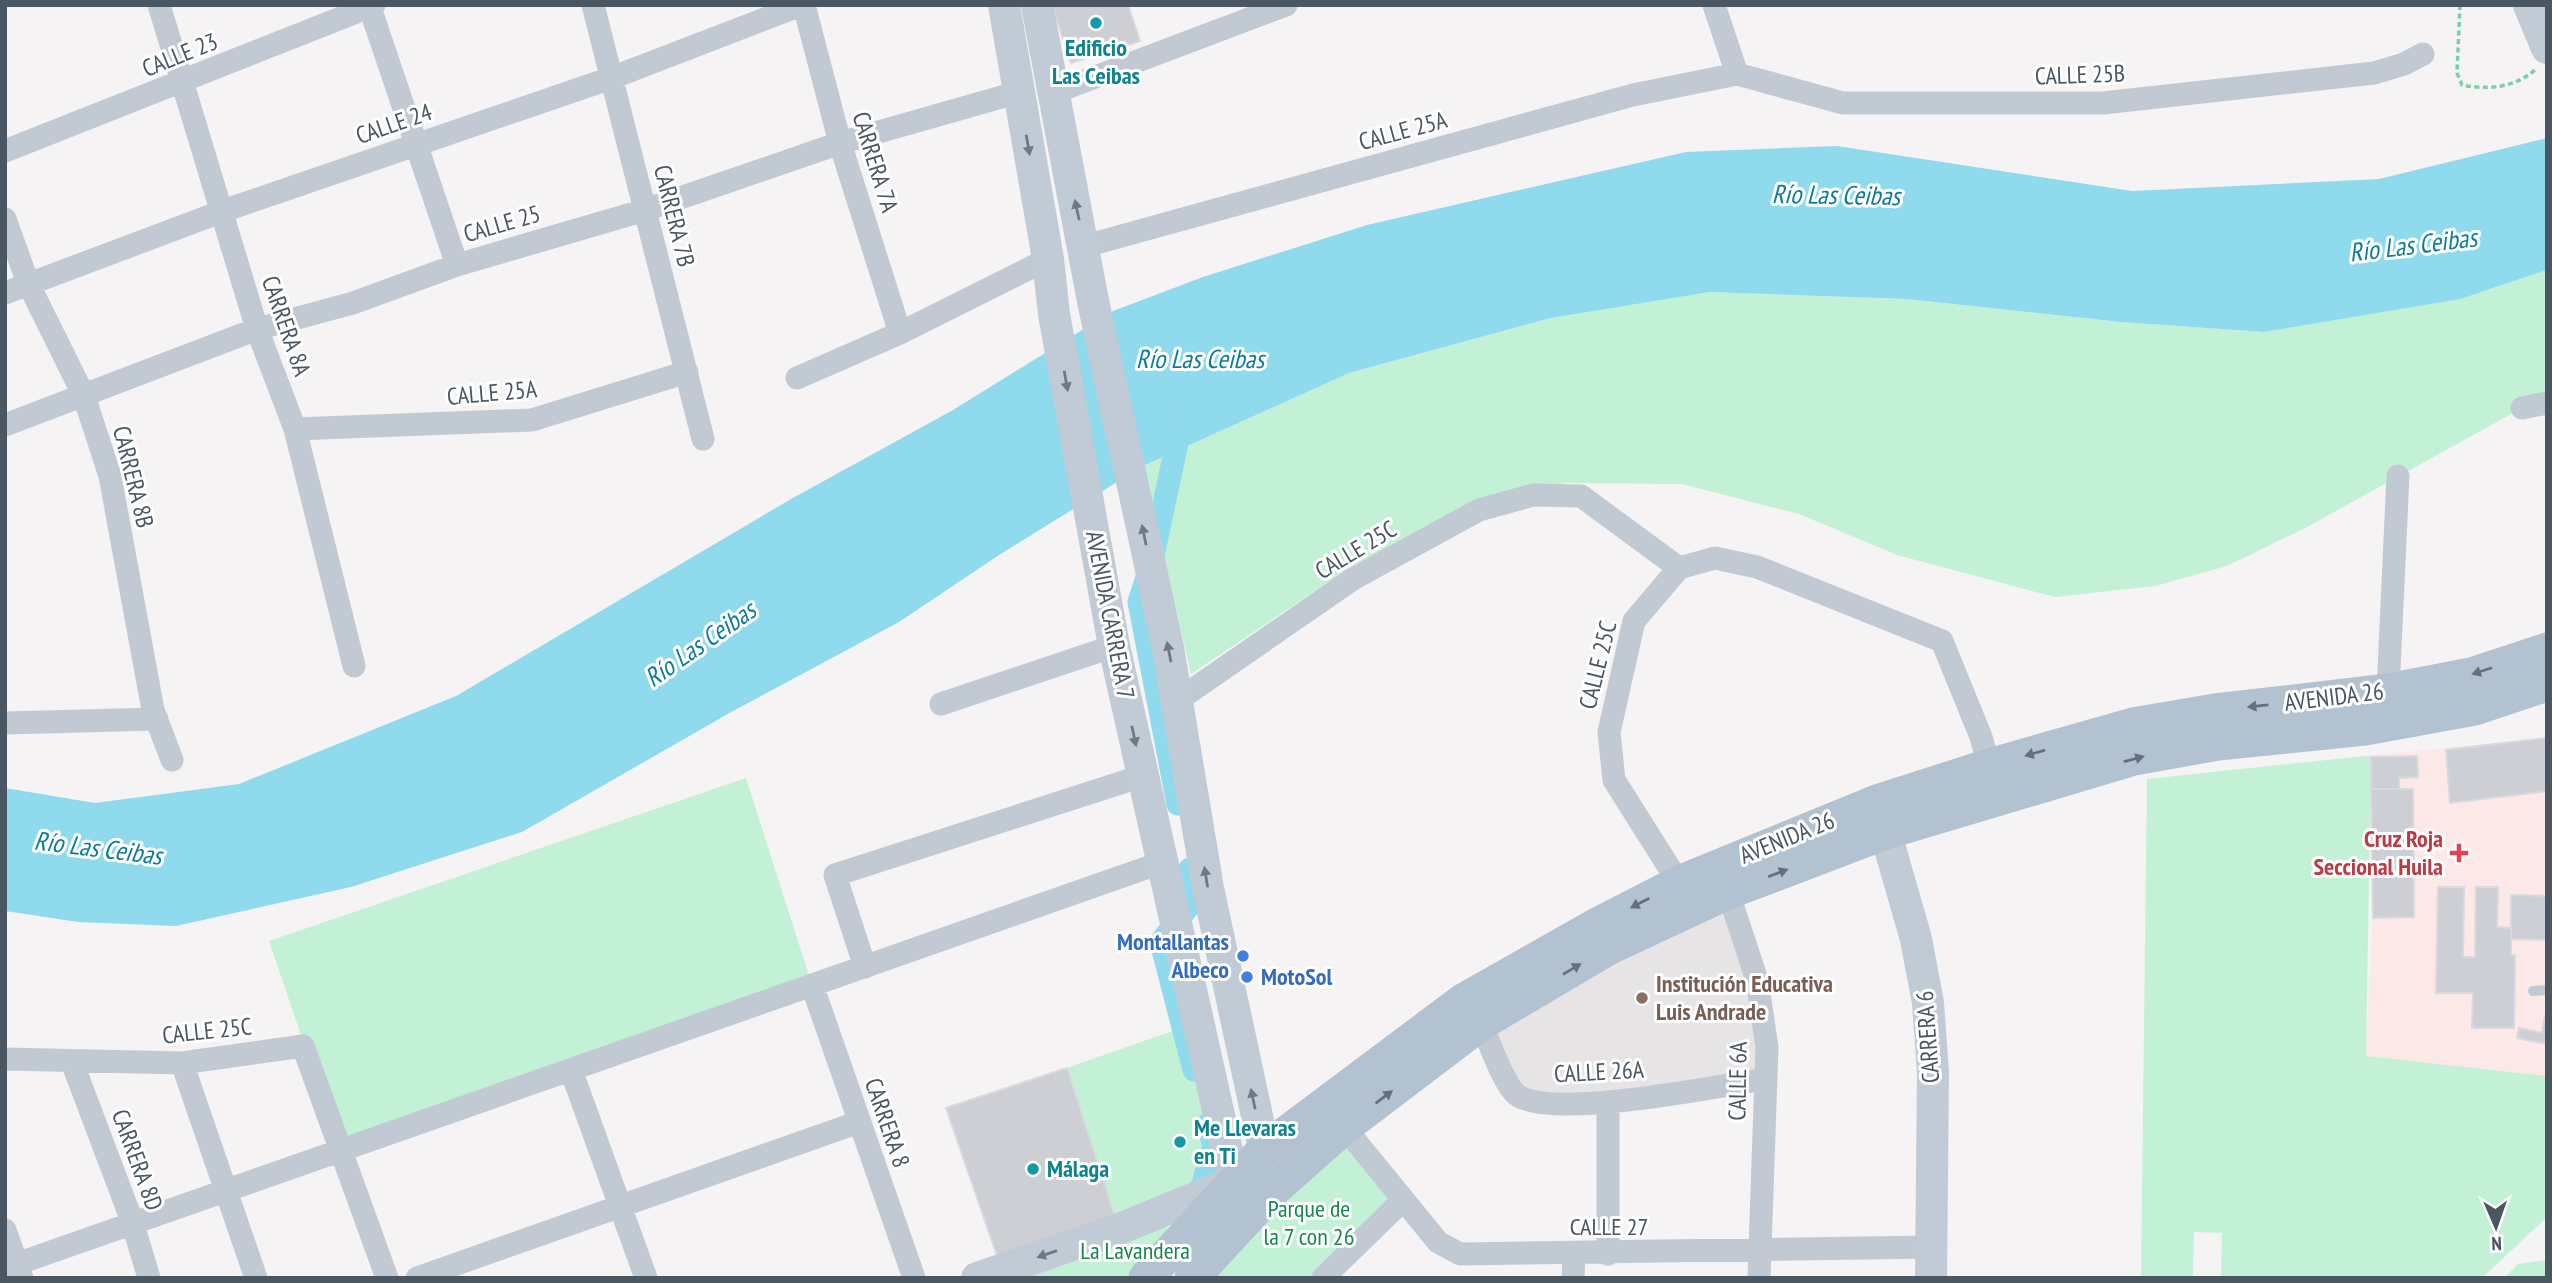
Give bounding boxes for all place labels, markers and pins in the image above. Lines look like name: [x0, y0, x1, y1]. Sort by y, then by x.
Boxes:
marker: Edificio Las Ceibas: [1088, 15, 1104, 31]
place label: Edificio Las Ceibas: [1052, 32, 1140, 91]
place label: Cruz Roja Seccional Huila: [2314, 823, 2443, 882]
marker: Cruz Roja Seccional Huila: [2449, 843, 2469, 863]
place label: Montallantas Albeco: [1117, 926, 1229, 985]
marker: Montallantas Albeco: [1235, 948, 1251, 964]
place label: MotoSol: [1261, 961, 1332, 992]
place label: Institución Educativa Luis Andrade: [1656, 968, 1833, 1027]
marker: MotoSol: [1239, 969, 1255, 985]
marker: Institución Educativa Luis Andrade: [1634, 990, 1650, 1006]
place label: Me Llevaras en Ti: [1194, 1112, 1296, 1171]
marker: Me Llevaras en Ti: [1172, 1134, 1188, 1150]
place label: Málaga: [1047, 1153, 1109, 1184]
marker: Málaga: [1025, 1161, 1041, 1177]

